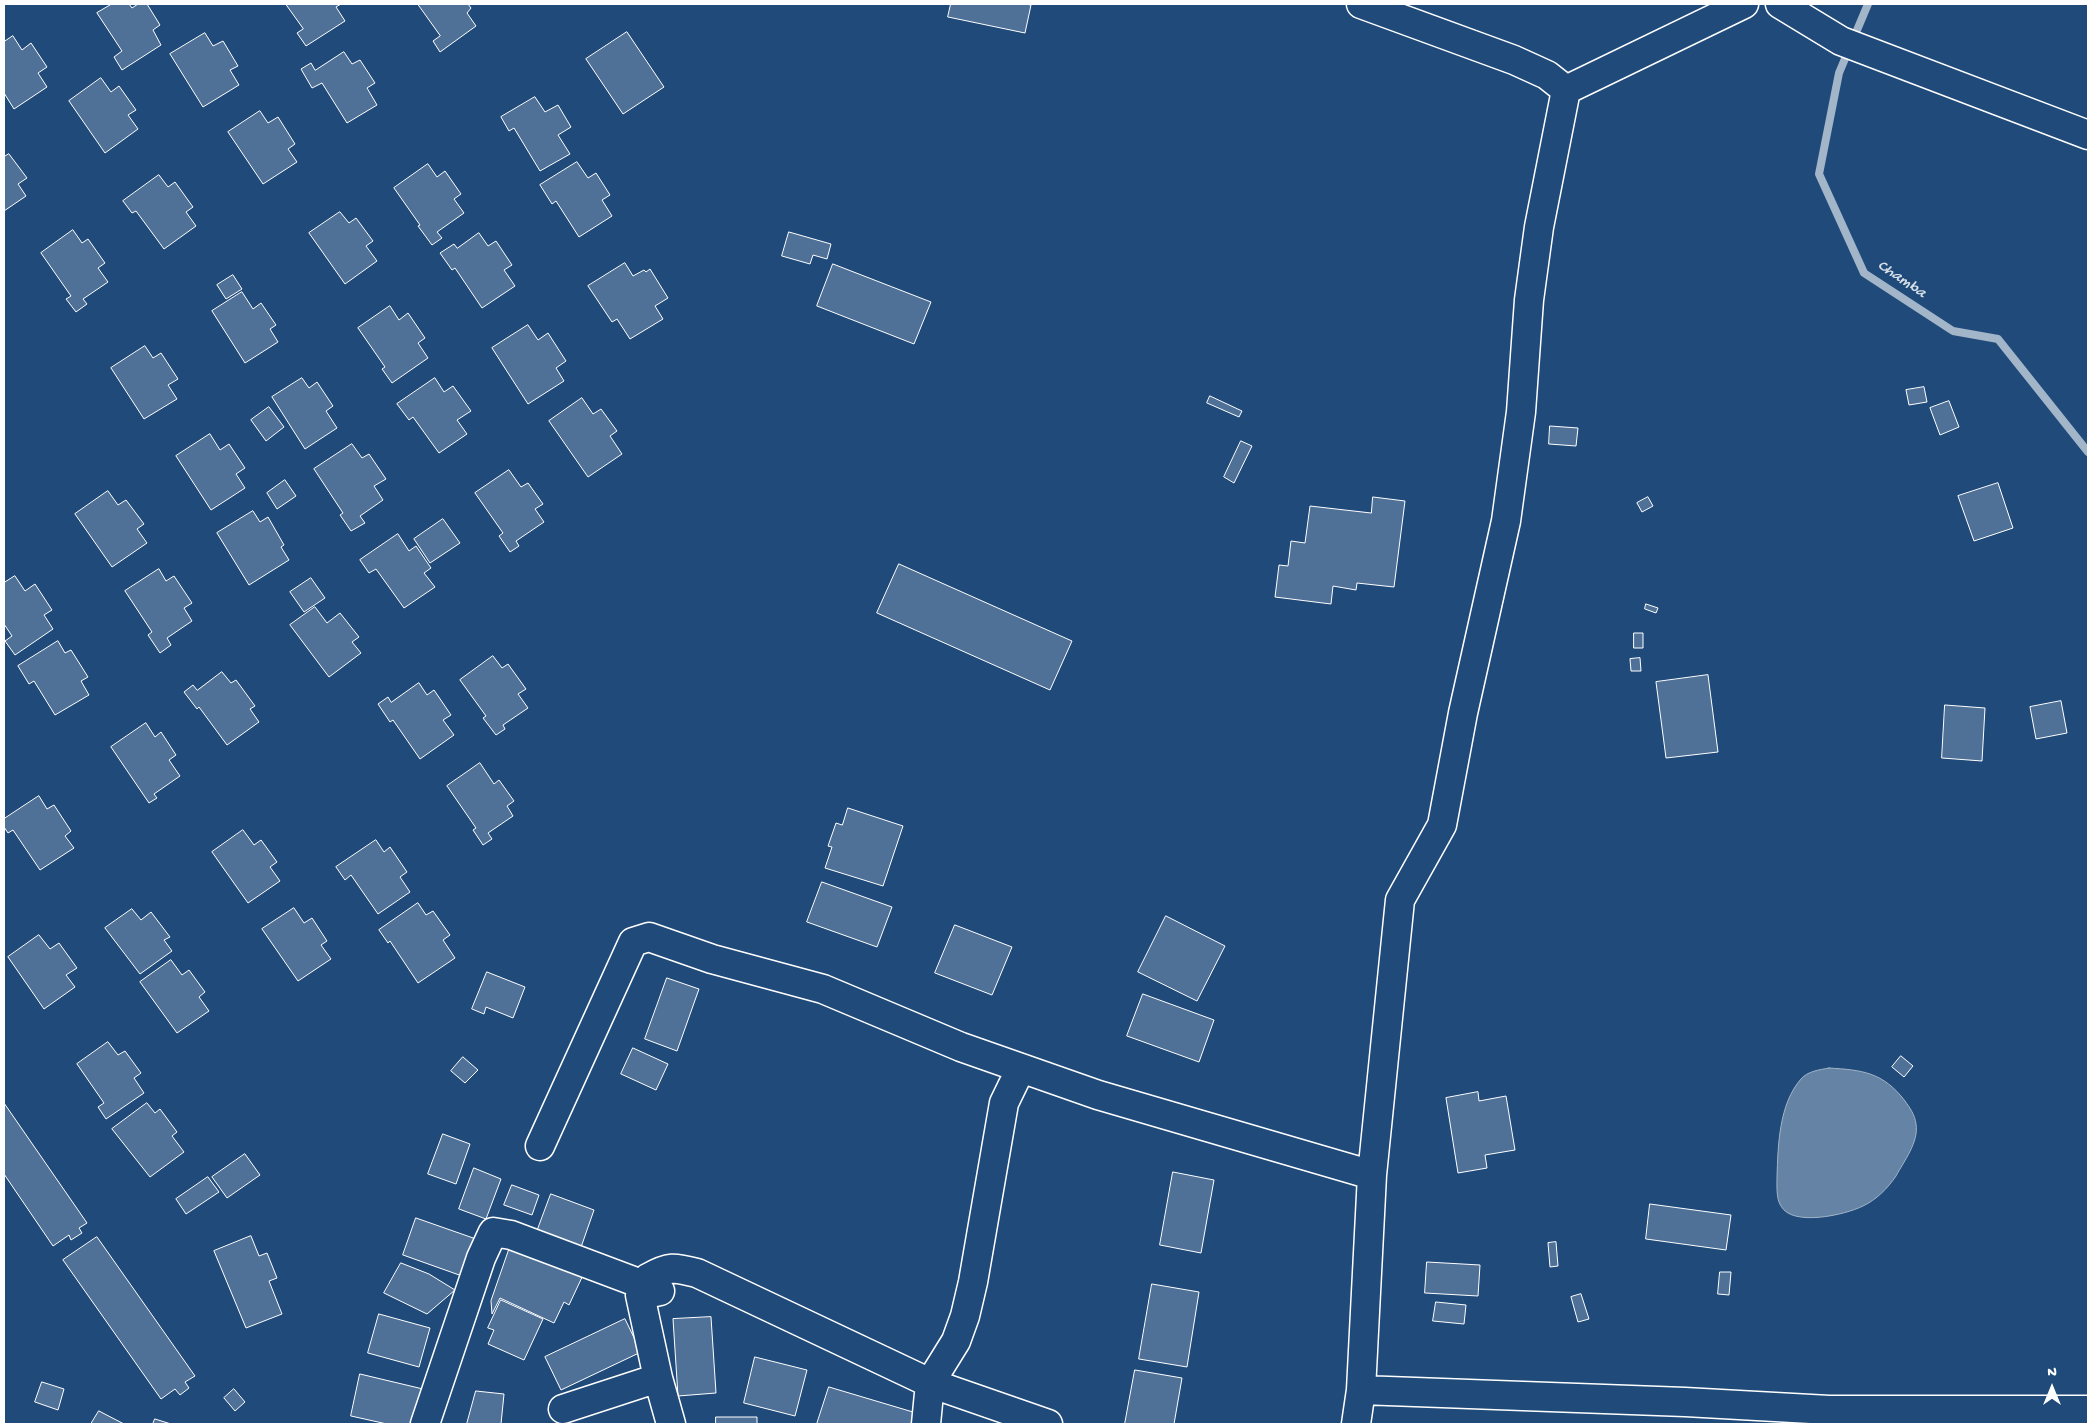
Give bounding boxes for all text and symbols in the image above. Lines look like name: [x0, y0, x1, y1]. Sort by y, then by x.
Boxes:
water label: Chamba: [1873, 257, 1929, 303]
north arrow: [2027, 1363, 2077, 1413]
text: N: [2047, 1364, 2057, 1381]

